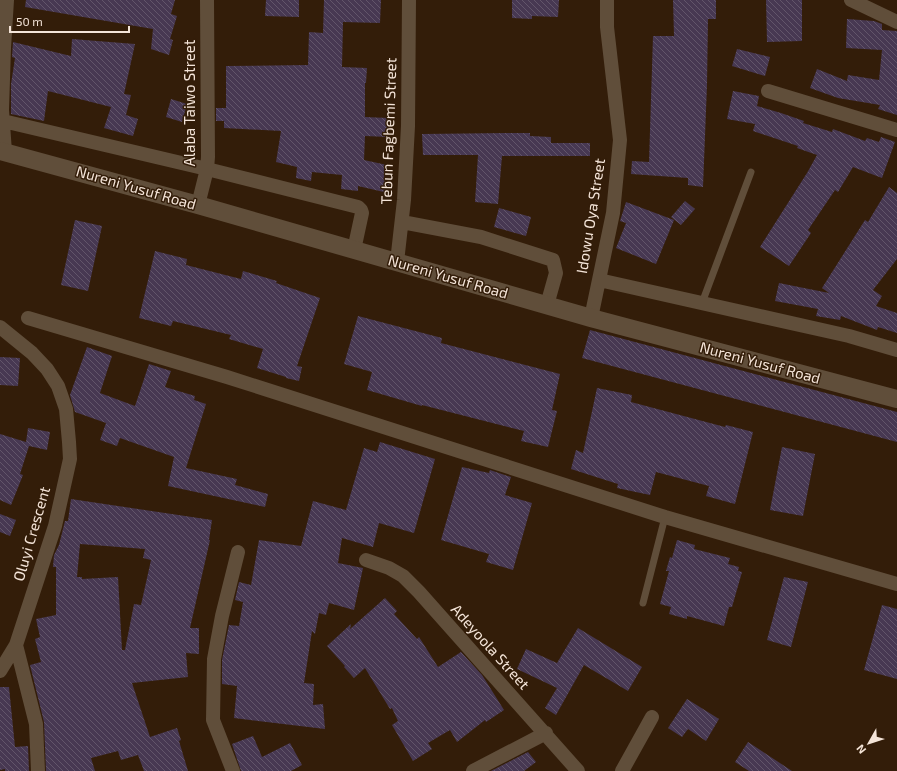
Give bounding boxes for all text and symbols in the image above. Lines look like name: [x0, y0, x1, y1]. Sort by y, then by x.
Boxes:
scale bar: [10, 8, 129, 34]
text: 50 m: [16, 14, 43, 28]
street label: Alaba Taiwo Street: [180, 39, 198, 166]
street label: Tebun Fagbemi Street: [376, 57, 400, 205]
street label: Idowu Oya Street: [572, 157, 608, 275]
street label: Nureni Yusuf Road: [74, 161, 198, 213]
street label: Nureni Yusuf Road: [386, 250, 510, 302]
street label: Nureni Yusuf Road: [698, 337, 823, 387]
street label: Oluyi Crescent: [9, 484, 53, 583]
street label: Adeyoola Street: [448, 600, 534, 693]
north arrow: [849, 723, 889, 763]
text: N: [853, 742, 868, 757]

